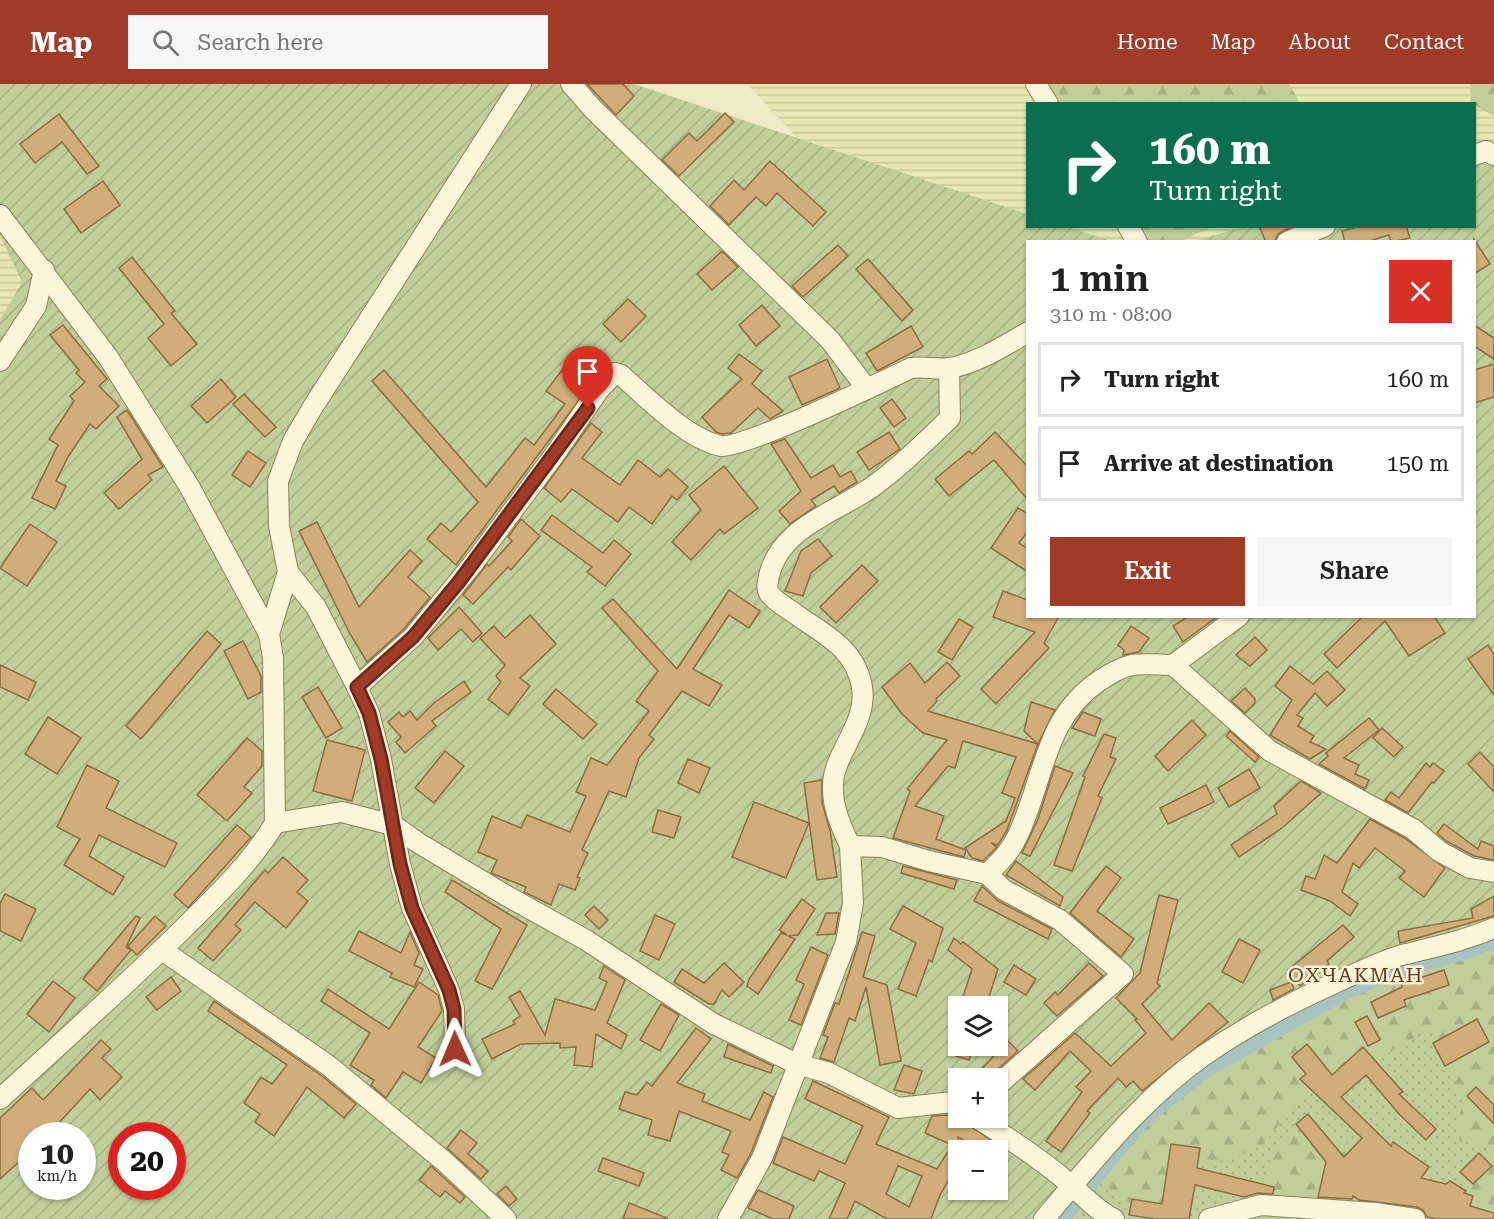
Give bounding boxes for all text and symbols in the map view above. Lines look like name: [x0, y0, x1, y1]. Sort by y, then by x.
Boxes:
search box: [128, 15, 548, 69]
text: Map: [30, 26, 92, 59]
icon: search: [149, 26, 182, 59]
text: Search here: [197, 30, 323, 55]
text: Home: [1117, 30, 1178, 54]
text: Map: [1211, 30, 1256, 54]
text: About: [1289, 30, 1351, 54]
text: Contact: [1384, 30, 1464, 54]
text: 160 m: [1149, 125, 1271, 174]
icon: right: [1050, 126, 1128, 204]
text: Turn right: [1149, 175, 1282, 207]
text: 1 min: [1050, 258, 1149, 300]
button: close: [1389, 260, 1452, 323]
text: 310 m · 08:00: [1050, 302, 1172, 326]
pin: [562, 346, 613, 408]
icon: arrive: [571, 355, 604, 388]
icon: right: [1053, 363, 1086, 396]
text: Turn right: [1104, 367, 1219, 392]
text: 160 m: [1386, 367, 1449, 392]
icon: arrive: [1053, 447, 1086, 480]
text: Arrive at destination: [1104, 451, 1333, 476]
text: 150 m: [1386, 451, 1449, 476]
button: Exit: [1050, 537, 1245, 606]
button: Share: [1257, 537, 1452, 606]
district label: ОХЧАКМАН: [1288, 963, 1424, 987]
map controls: [948, 996, 1008, 1200]
button: layers: [948, 996, 1008, 1056]
position arrow: [423, 1017, 487, 1081]
button: +: [948, 1068, 1008, 1128]
speed limit sign: 20: [108, 1122, 186, 1200]
text: 10: [40, 1136, 74, 1171]
button: −: [948, 1140, 1008, 1200]
text: km/h: [37, 1167, 77, 1185]

